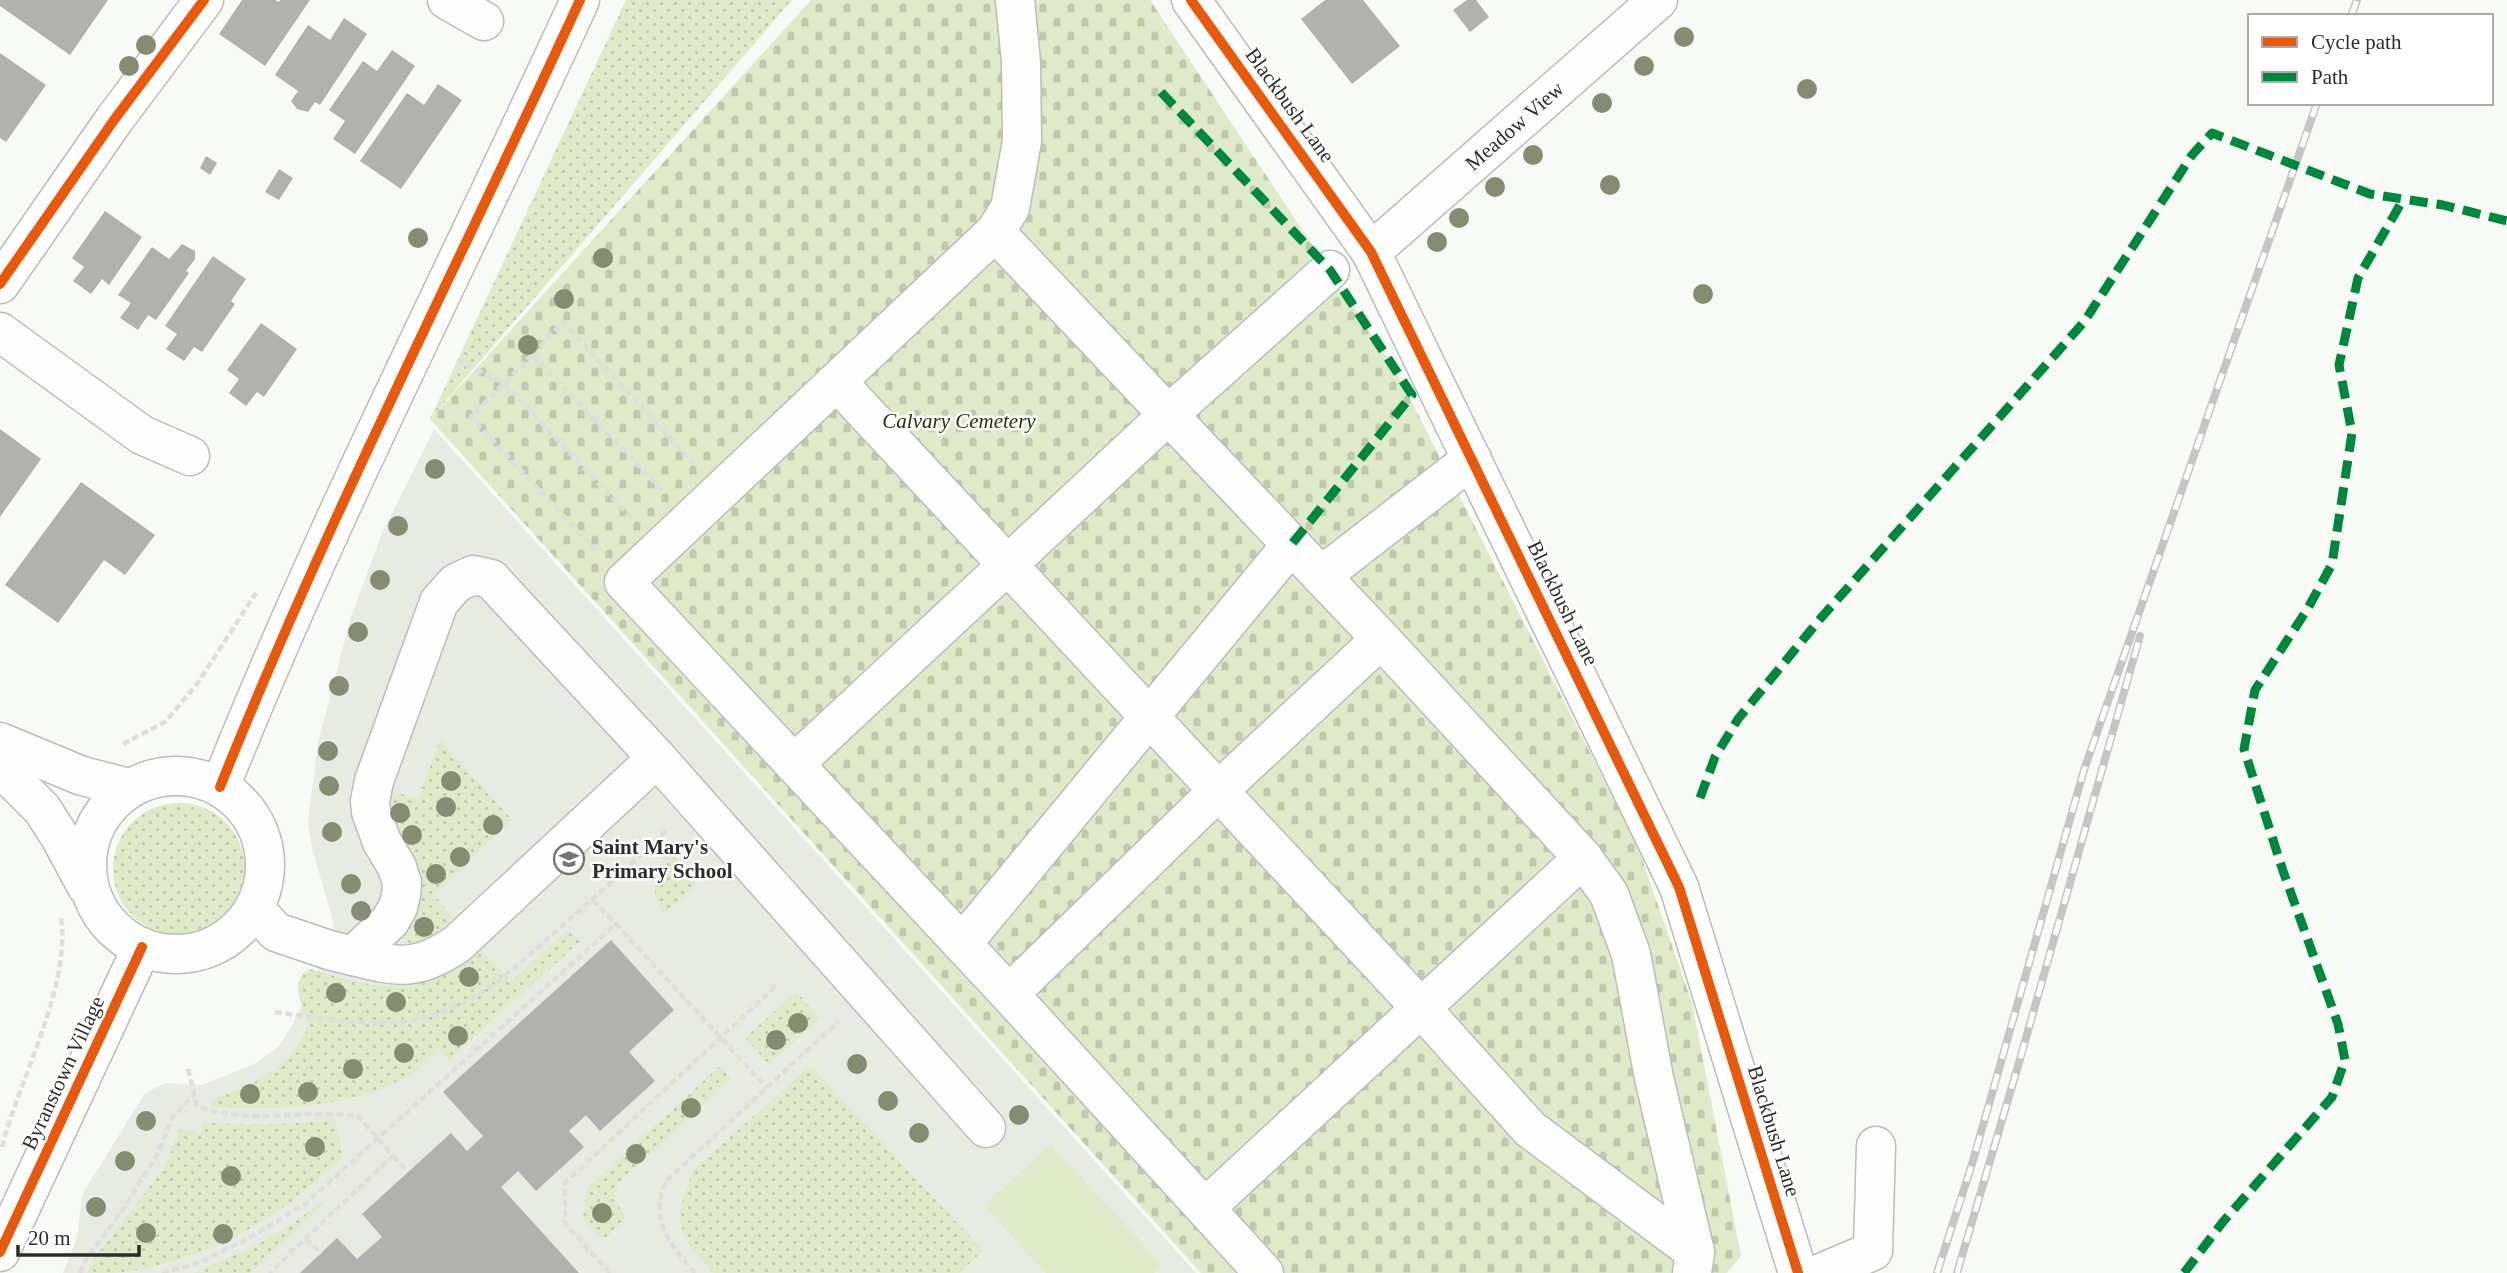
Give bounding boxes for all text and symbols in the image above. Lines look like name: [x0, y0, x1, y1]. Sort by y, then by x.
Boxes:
legend: [2248, 14, 2493, 105]
text: Cycle path: [2311, 30, 2402, 54]
street label: Blackbush Lane: [1240, 43, 1340, 167]
text: Path: [2311, 65, 2349, 89]
street label: Meadow View: [1461, 76, 1569, 175]
park label: Calvary Cemetery: [882, 409, 1036, 433]
street label: Blackbush Lane: [1522, 537, 1604, 669]
place label: Saint Mary's Primary School: [592, 835, 733, 883]
school or university icon: Saint Mary's Primary School: [552, 842, 586, 876]
street label: Byranstown Village: [17, 992, 109, 1154]
street label: Blackbush Lane: [1743, 1063, 1805, 1199]
scale bar: [18, 1214, 138, 1258]
text: 20 m: [28, 1226, 71, 1250]

